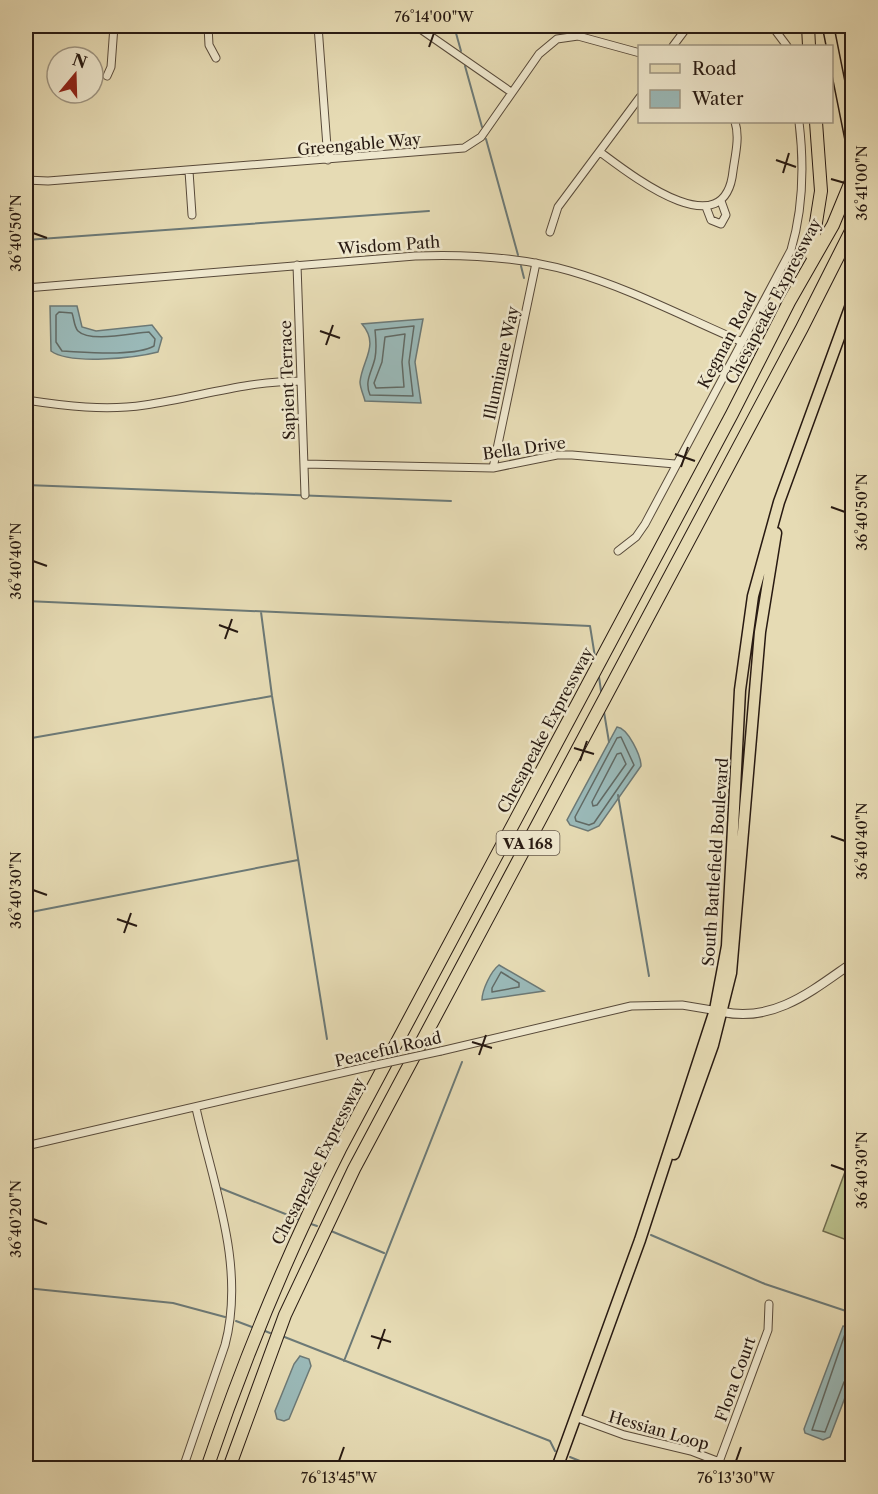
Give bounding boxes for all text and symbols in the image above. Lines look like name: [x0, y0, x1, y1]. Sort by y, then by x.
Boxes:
text: 76°14'00"W: [394, 7, 474, 26]
north arrow: [45, 45, 105, 105]
legend: [638, 45, 833, 123]
text: N: [70, 49, 90, 73]
text: Road: [692, 58, 737, 80]
text: Water: [691, 88, 744, 110]
street label: Greengable Way: [296, 129, 423, 159]
text: 36°41'00"N: [852, 145, 871, 221]
text: 36°40'50"N: [6, 194, 25, 272]
street label: Chesapeake Expressway: [721, 214, 826, 387]
street label: Wisdom Path: [336, 231, 441, 259]
street label: Kegman Road: [693, 288, 761, 392]
street label: Illuminare Way: [479, 303, 523, 422]
street label: Sapient Terrace: [275, 320, 299, 440]
street label: Bella Drive: [481, 432, 567, 464]
text: 36°40'50"N: [852, 473, 871, 551]
text: 36°40'40"N: [6, 522, 25, 600]
street label: Chesapeake Expressway: [493, 643, 598, 816]
street label: South Battlefield Boulevard: [698, 757, 732, 967]
text: 36°40'40"N: [852, 802, 871, 880]
road number: VA 168: [496, 831, 560, 855]
text: 36°40'30"N: [6, 851, 25, 929]
street label: Peaceful Road: [333, 1027, 444, 1071]
street label: Chesapeake Expressway: [267, 1073, 369, 1248]
text: 36°40'30"N: [852, 1131, 871, 1209]
text: 36°40'20"N: [6, 1180, 25, 1258]
street label: Flora Court: [710, 1334, 760, 1424]
street label: Hessian Loop: [606, 1406, 712, 1454]
text: 76°13'45"W: [301, 1468, 378, 1487]
text: 76°13'30"W: [697, 1468, 776, 1487]

